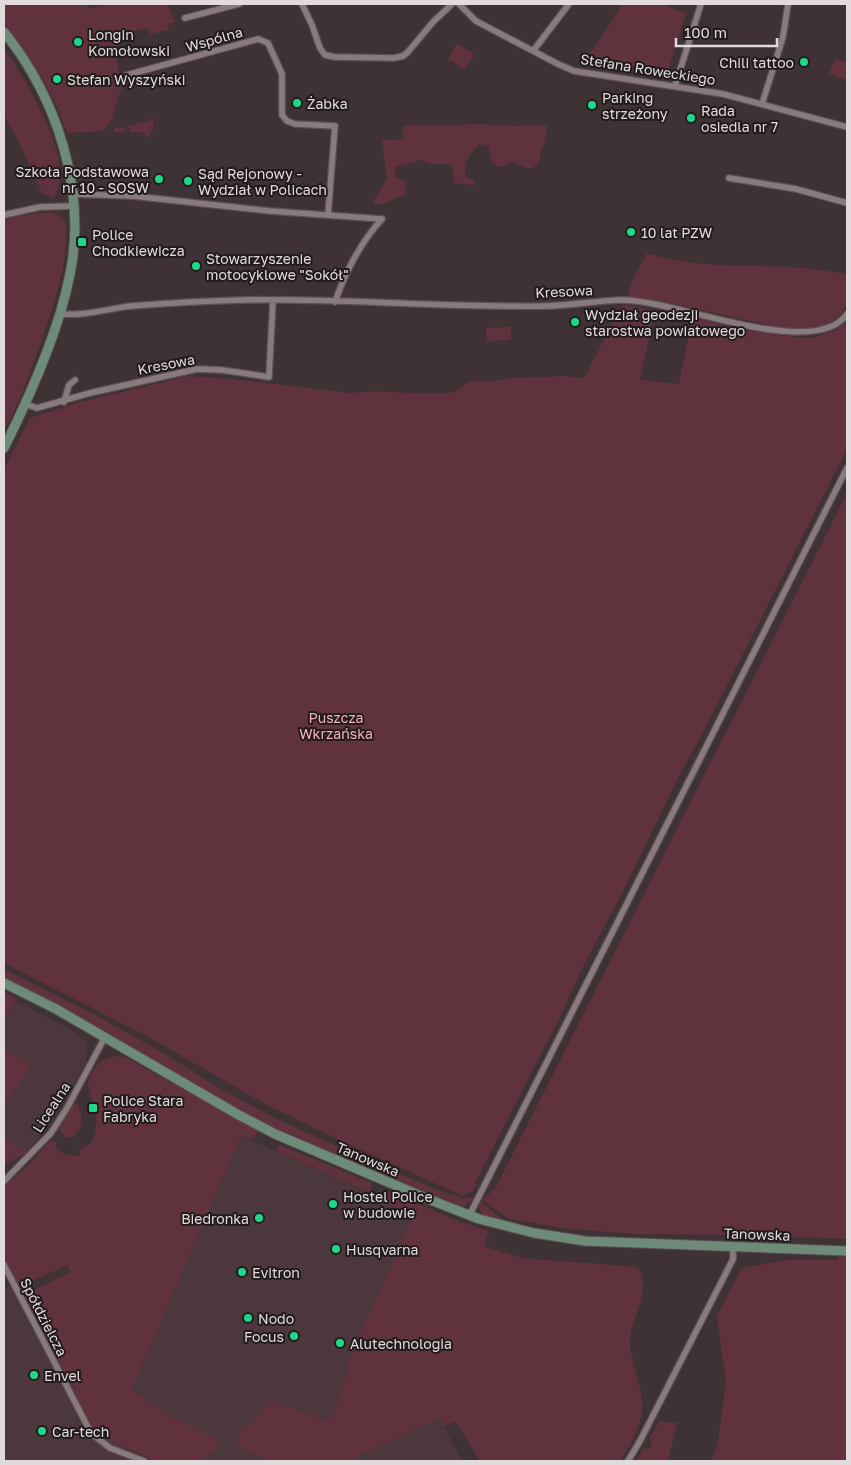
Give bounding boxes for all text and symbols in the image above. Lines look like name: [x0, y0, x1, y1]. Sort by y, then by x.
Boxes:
scale bar: [676, 15, 777, 47]
street label: Wspólna: [184, 23, 244, 55]
text: 100 m: [684, 23, 727, 41]
place label: Longin Komołowski: [88, 26, 170, 59]
marker: Longin Komołowski: [72, 36, 84, 48]
street label: Stefana Roweckiego: [579, 50, 717, 88]
place label: Chili tattoo: [719, 54, 794, 71]
marker: Chili tattoo: [798, 56, 810, 68]
place label: Stefan Wyszyński: [67, 71, 186, 88]
marker: Stefan Wyszyński: [51, 73, 63, 85]
place label: Parking strzeżony: [602, 89, 668, 122]
place label: Żabka: [307, 95, 348, 112]
marker: Żabka: [291, 97, 303, 109]
marker: Parking strzeżony: [586, 99, 598, 111]
place label: Rada osiedla nr 7: [701, 102, 778, 135]
marker: Rada osiedla nr 7: [685, 112, 697, 124]
place label: Szkoła Podstawowa nr 10 - SOSW: [15, 163, 150, 196]
place label: Sąd Rejonowy - Wydział w Policach: [198, 165, 327, 198]
marker: Szkoła Podstawowa nr 10 - SOSW: [153, 173, 165, 185]
marker: Sąd Rejonowy - Wydział w Policach: [182, 175, 194, 187]
place label: 10 lat PZW: [641, 224, 713, 241]
place label: Police Chodkiewicza: [92, 226, 185, 259]
marker: 10 lat PZW: [625, 226, 637, 238]
marker: Police Chodkiewicza: [76, 236, 88, 248]
place label: Stowarzyszenie motocyklowe "Sokół": [206, 250, 349, 283]
marker: Stowarzyszenie motocyklowe "Sokół": [190, 260, 202, 272]
street label: Kresowa: [535, 281, 593, 301]
place label: Wydział geodezji starostwa powiatowego: [585, 306, 745, 339]
marker: Wydział geodezji starostwa powiatowego: [569, 316, 581, 328]
street label: Kresowa: [136, 350, 196, 378]
park label: Puszcza Wkrzańska: [299, 709, 373, 742]
street label: Licealna: [29, 1079, 73, 1135]
place label: Police Stara Fabryka: [103, 1092, 183, 1125]
marker: Police Stara Fabryka: [87, 1102, 99, 1114]
street label: Tanowska: [334, 1138, 402, 1180]
place label: Hostel Police w budowie: [343, 1188, 433, 1221]
marker: Hostel Police w budowie: [327, 1198, 339, 1210]
place label: Biedronka: [181, 1210, 249, 1227]
marker: Biedronka: [253, 1212, 265, 1224]
street label: Tanowska: [723, 1224, 791, 1244]
place label: Husqvarna: [346, 1241, 418, 1258]
marker: Husqvarna: [330, 1243, 342, 1255]
place label: Evitron: [252, 1264, 300, 1281]
marker: Evitron: [236, 1266, 248, 1278]
street label: Spółdzielcza: [17, 1275, 71, 1359]
place label: Nodo: [258, 1310, 294, 1327]
marker: Nodo: [242, 1312, 254, 1324]
place label: Focus: [244, 1328, 284, 1345]
marker: Focus: [288, 1330, 300, 1342]
place label: Alutechnologia: [350, 1335, 452, 1352]
marker: Alutechnologia: [334, 1337, 346, 1349]
place label: Envel: [44, 1367, 81, 1384]
marker: Envel: [28, 1369, 40, 1381]
place label: Car-tech: [52, 1423, 109, 1440]
marker: Car-tech: [36, 1425, 48, 1437]

